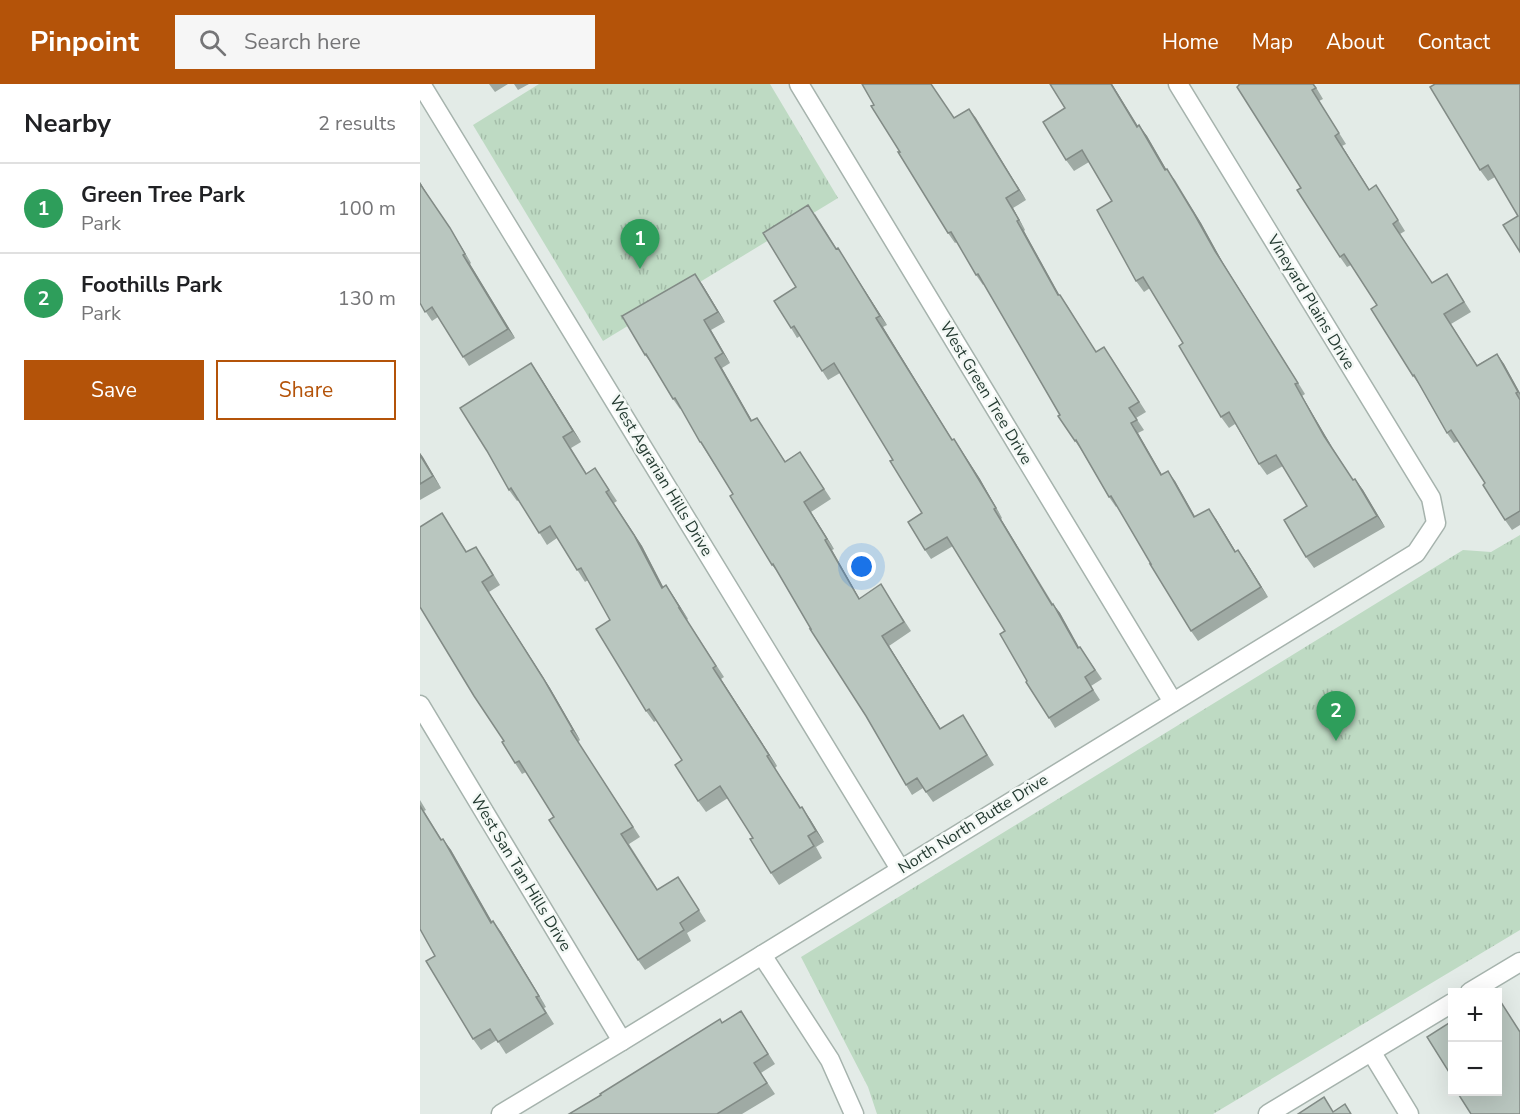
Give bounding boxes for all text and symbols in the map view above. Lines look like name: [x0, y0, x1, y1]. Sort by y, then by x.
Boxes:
search box: [175, 15, 595, 69]
text: Pinpoint: [30, 23, 139, 61]
icon: search: [196, 26, 229, 59]
text: Search here: [244, 27, 361, 57]
text: Home: [1162, 28, 1219, 56]
text: Map: [1252, 28, 1293, 56]
text: About: [1326, 28, 1384, 56]
text: Contact: [1417, 28, 1490, 56]
text: Nearby: [24, 106, 111, 141]
text: 2 results: [318, 110, 396, 137]
text: Green Tree Park: [81, 180, 245, 210]
text: 1: [38, 195, 50, 222]
text: 100 m: [338, 195, 396, 222]
text: Park: [81, 210, 121, 237]
pin: 1: [620, 220, 660, 269]
street label: Vineyard Plains Drive: [1261, 230, 1360, 374]
text: Foothills Park: [81, 270, 222, 300]
text: 2: [38, 285, 50, 312]
text: 130 m: [338, 285, 396, 312]
text: Park: [81, 300, 121, 327]
street label: West Green Tree Drive: [935, 317, 1037, 469]
button: Save: [24, 360, 204, 420]
button: Share: [216, 360, 396, 420]
street label: West Agrarian Hills Drive: [604, 392, 718, 560]
your location: [847, 552, 876, 581]
pin: 2: [1316, 692, 1356, 741]
street label: North North Butte Drive: [894, 769, 1052, 879]
street label: West San Tan Hills Drive: [465, 791, 577, 955]
map controls: [1448, 988, 1502, 1096]
button: +: [1448, 988, 1502, 1042]
button: −: [1448, 1042, 1502, 1096]

